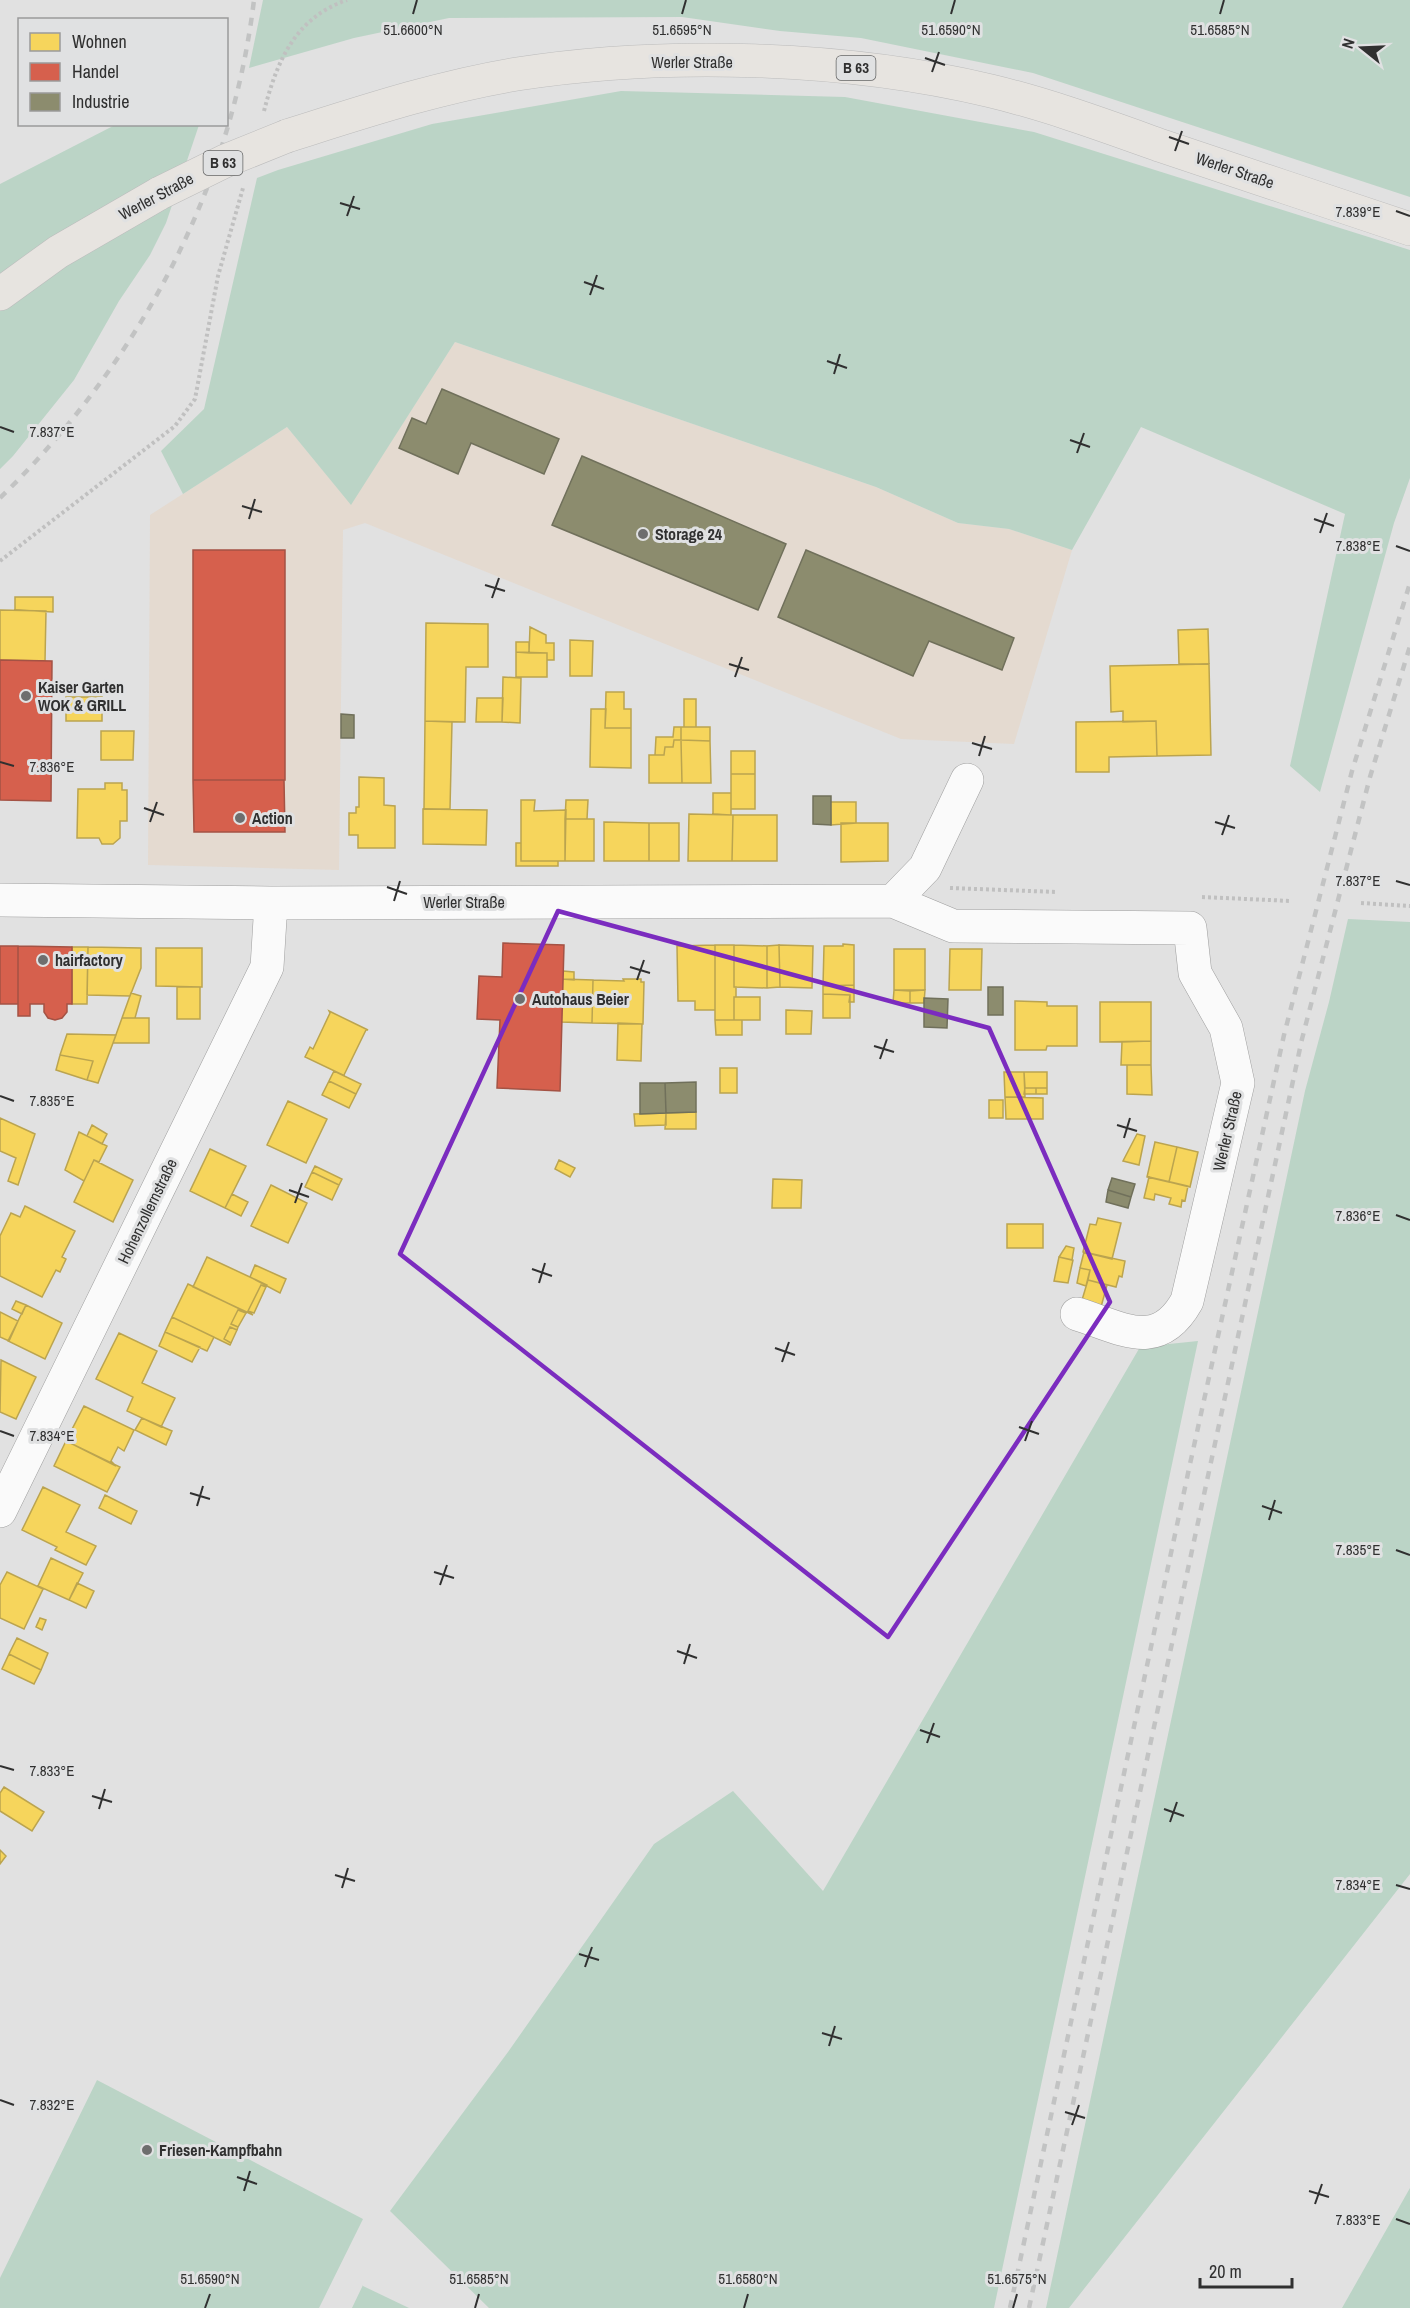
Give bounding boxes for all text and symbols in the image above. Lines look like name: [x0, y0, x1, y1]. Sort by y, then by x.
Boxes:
legend: [18, 18, 228, 126]
north arrow: [1332, 18, 1392, 78]
text: 51.6600°N: [383, 19, 443, 40]
text: 51.6595°N: [652, 19, 712, 40]
text: 51.6590°N: [921, 19, 981, 40]
text: 51.6585°N: [1190, 19, 1250, 40]
text: Wohnen: [72, 29, 127, 54]
text: N: [1336, 35, 1360, 51]
street label: Werler Straße: [651, 51, 733, 73]
road number: B 63: [836, 56, 876, 80]
text: Handel: [72, 59, 119, 84]
text: Industrie: [72, 89, 129, 114]
street label: Werler Straße: [1193, 146, 1277, 194]
road number: B 63: [204, 151, 242, 175]
street label: Werler Straße: [115, 167, 197, 225]
text: 7.839°E: [1336, 201, 1381, 222]
text: 7.837°E: [30, 421, 75, 442]
place label: Storage 24: [655, 523, 723, 545]
marker: Storage 24: [636, 527, 650, 541]
text: 7.838°E: [1336, 535, 1381, 556]
place label: Kaiser Garten WOK & GRILL: [38, 676, 126, 716]
marker: Kaiser Garten WOK & GRILL: [19, 689, 33, 703]
text: 7.836°E: [30, 756, 75, 777]
place label: Action: [252, 807, 293, 829]
marker: Action: [233, 811, 247, 825]
text: 7.837°E: [1336, 870, 1381, 891]
street label: Werler Straße: [423, 891, 505, 913]
place label: hairfactory: [55, 949, 124, 971]
marker: hairfactory: [36, 953, 50, 967]
place label: Autohaus Beier: [532, 988, 630, 1010]
marker: Autohaus Beier: [513, 992, 527, 1006]
street label: Werler Straße: [1207, 1089, 1247, 1173]
text: 7.835°E: [30, 1090, 75, 1111]
street label: Hohenzollernstraße: [112, 1155, 182, 1267]
text: 7.836°E: [1336, 1205, 1381, 1226]
text: 7.834°E: [30, 1425, 75, 1446]
text: 7.835°E: [1336, 1539, 1381, 1560]
text: 7.833°E: [30, 1760, 75, 1781]
text: 7.834°E: [1336, 1874, 1381, 1895]
text: 7.832°E: [30, 2094, 75, 2115]
place label: Friesen-Kampfbahn: [159, 2139, 282, 2161]
marker: Friesen-Kampfbahn: [140, 2143, 154, 2157]
text: 7.833°E: [1336, 2209, 1381, 2230]
scale bar: [1200, 2251, 1292, 2289]
text: 20 m: [1209, 2259, 1242, 2284]
text: 51.6590°N: [180, 2268, 240, 2289]
text: 51.6585°N: [449, 2268, 509, 2289]
text: 51.6580°N: [718, 2268, 778, 2289]
text: 51.6575°N: [987, 2268, 1047, 2289]

